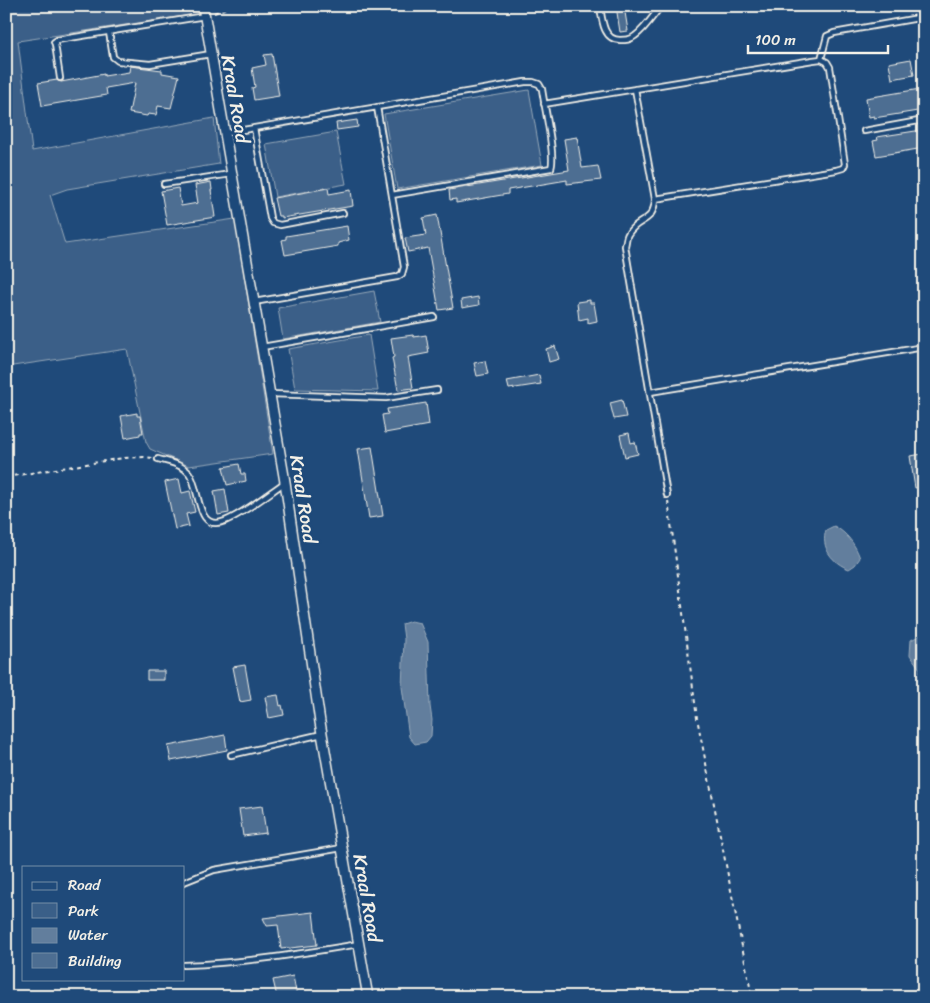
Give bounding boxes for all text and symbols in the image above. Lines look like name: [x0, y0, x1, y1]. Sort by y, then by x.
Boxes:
scale bar: [748, 22, 888, 54]
text: 100 m: [755, 27, 796, 53]
street label: Kraal Road: [212, 52, 260, 148]
street label: Kraal Road: [280, 452, 327, 548]
street label: Kraal Road: [344, 851, 392, 947]
legend: [22, 866, 185, 980]
text: Road: [68, 872, 101, 898]
text: Park: [68, 898, 99, 924]
text: Water: [68, 922, 108, 948]
text: Building: [68, 948, 122, 974]

